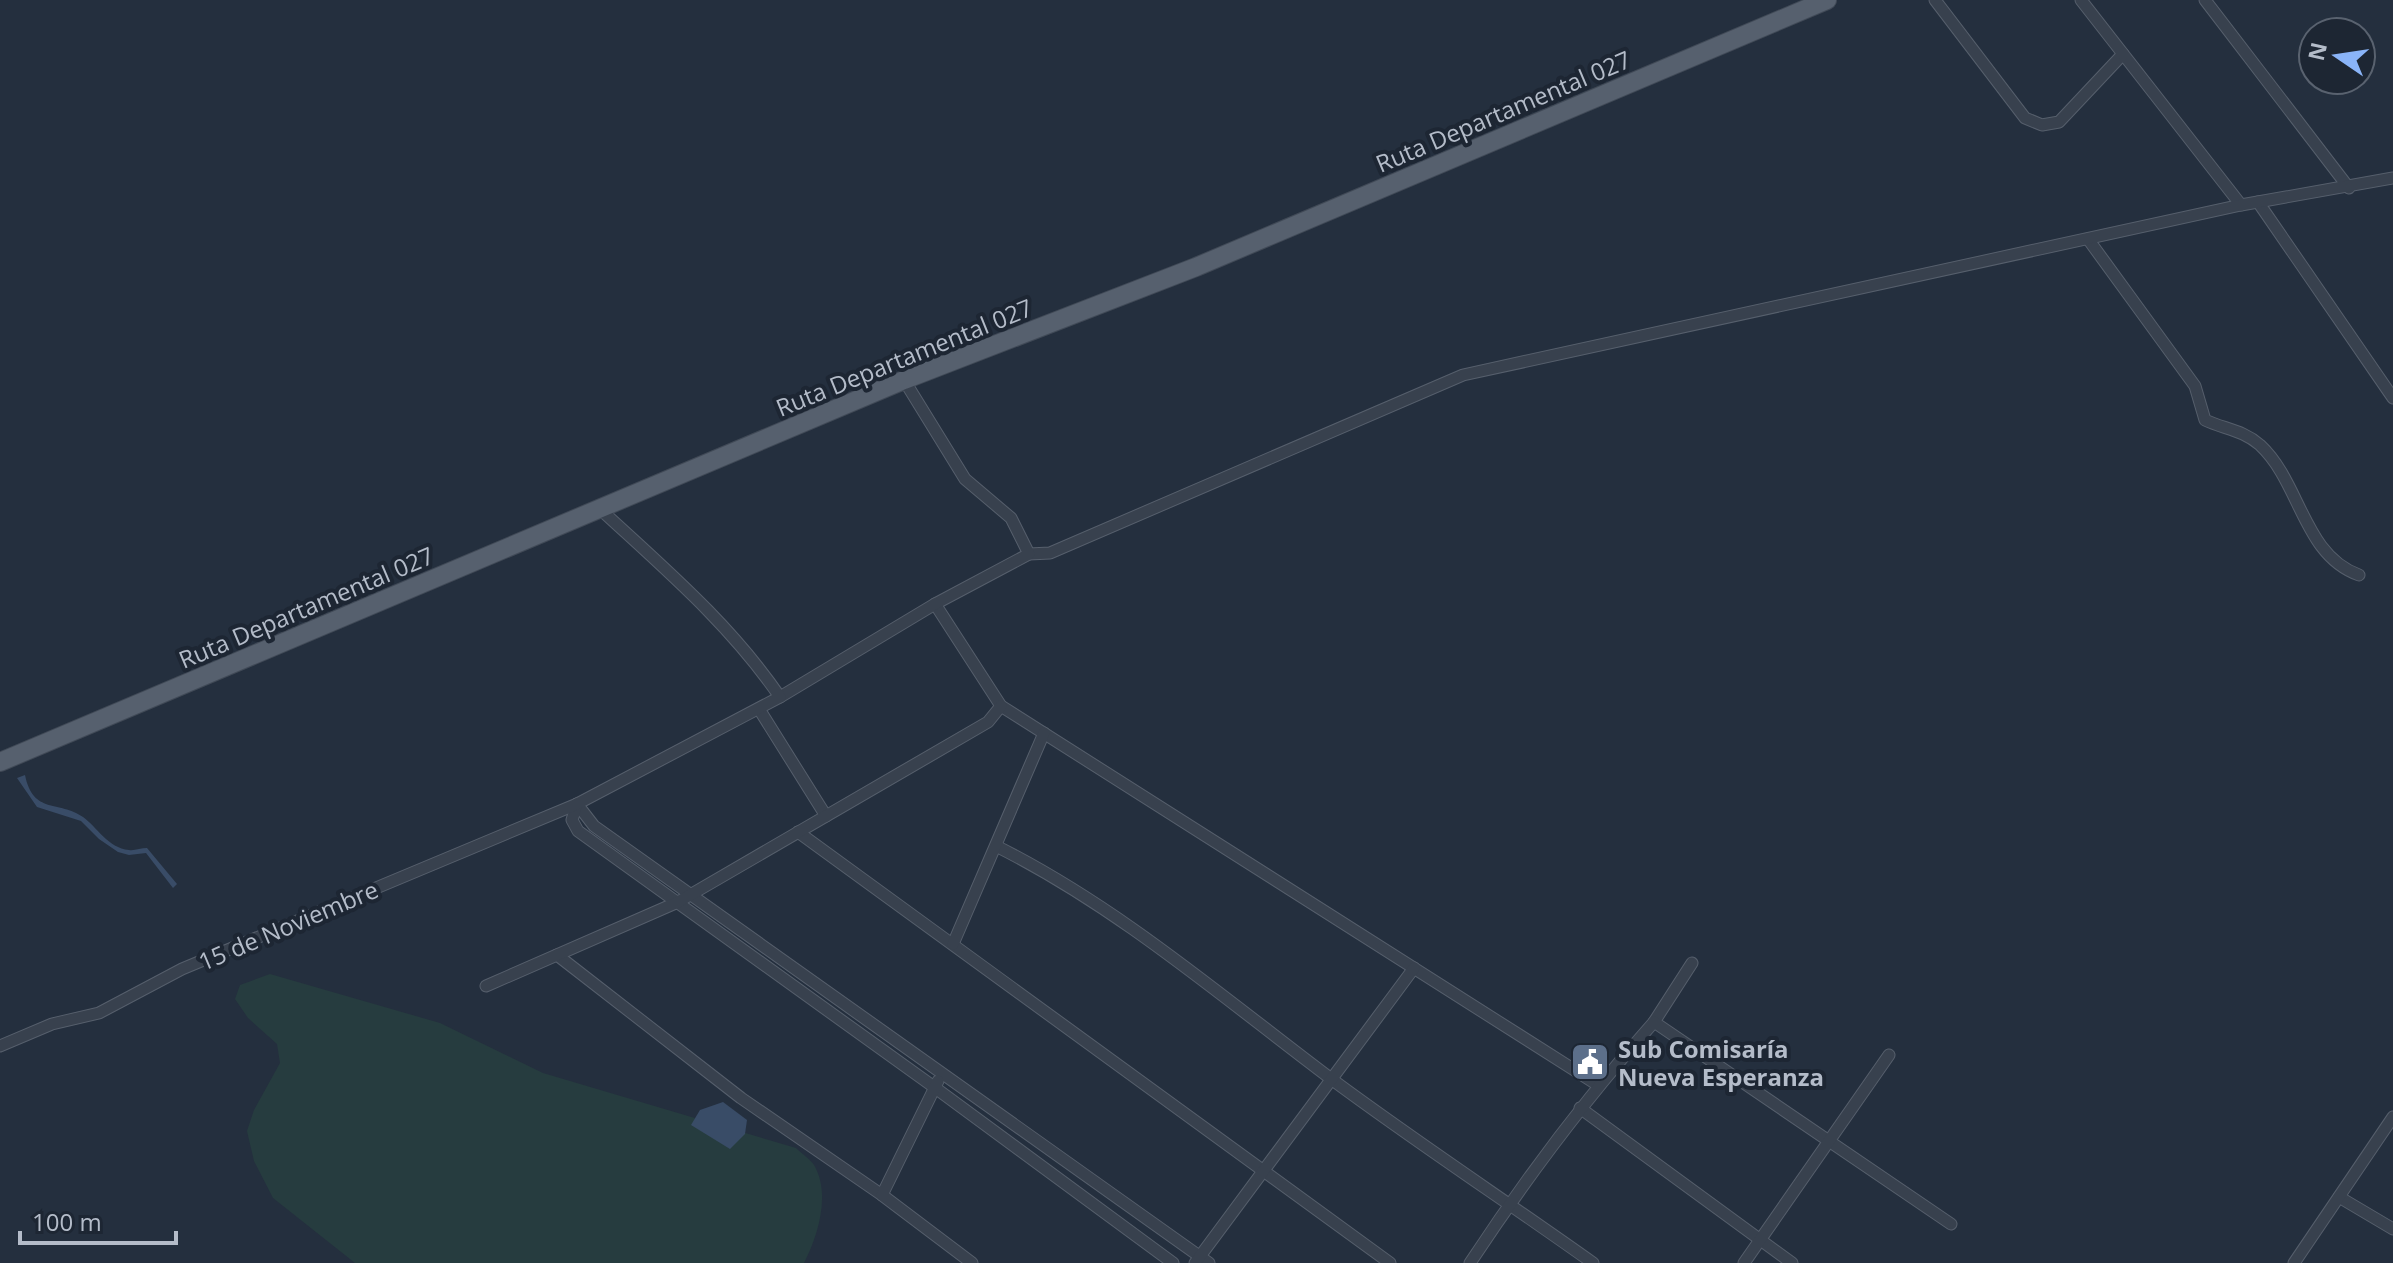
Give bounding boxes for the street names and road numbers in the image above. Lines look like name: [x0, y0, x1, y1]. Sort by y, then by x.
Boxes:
street label: Ruta Departamental 027: [1370, 42, 1636, 180]
street label: Ruta Departamental 027: [771, 290, 1037, 424]
street label: Ruta Departamental 027: [173, 538, 439, 676]
street label: 15 de Noviembre: [193, 872, 383, 978]

